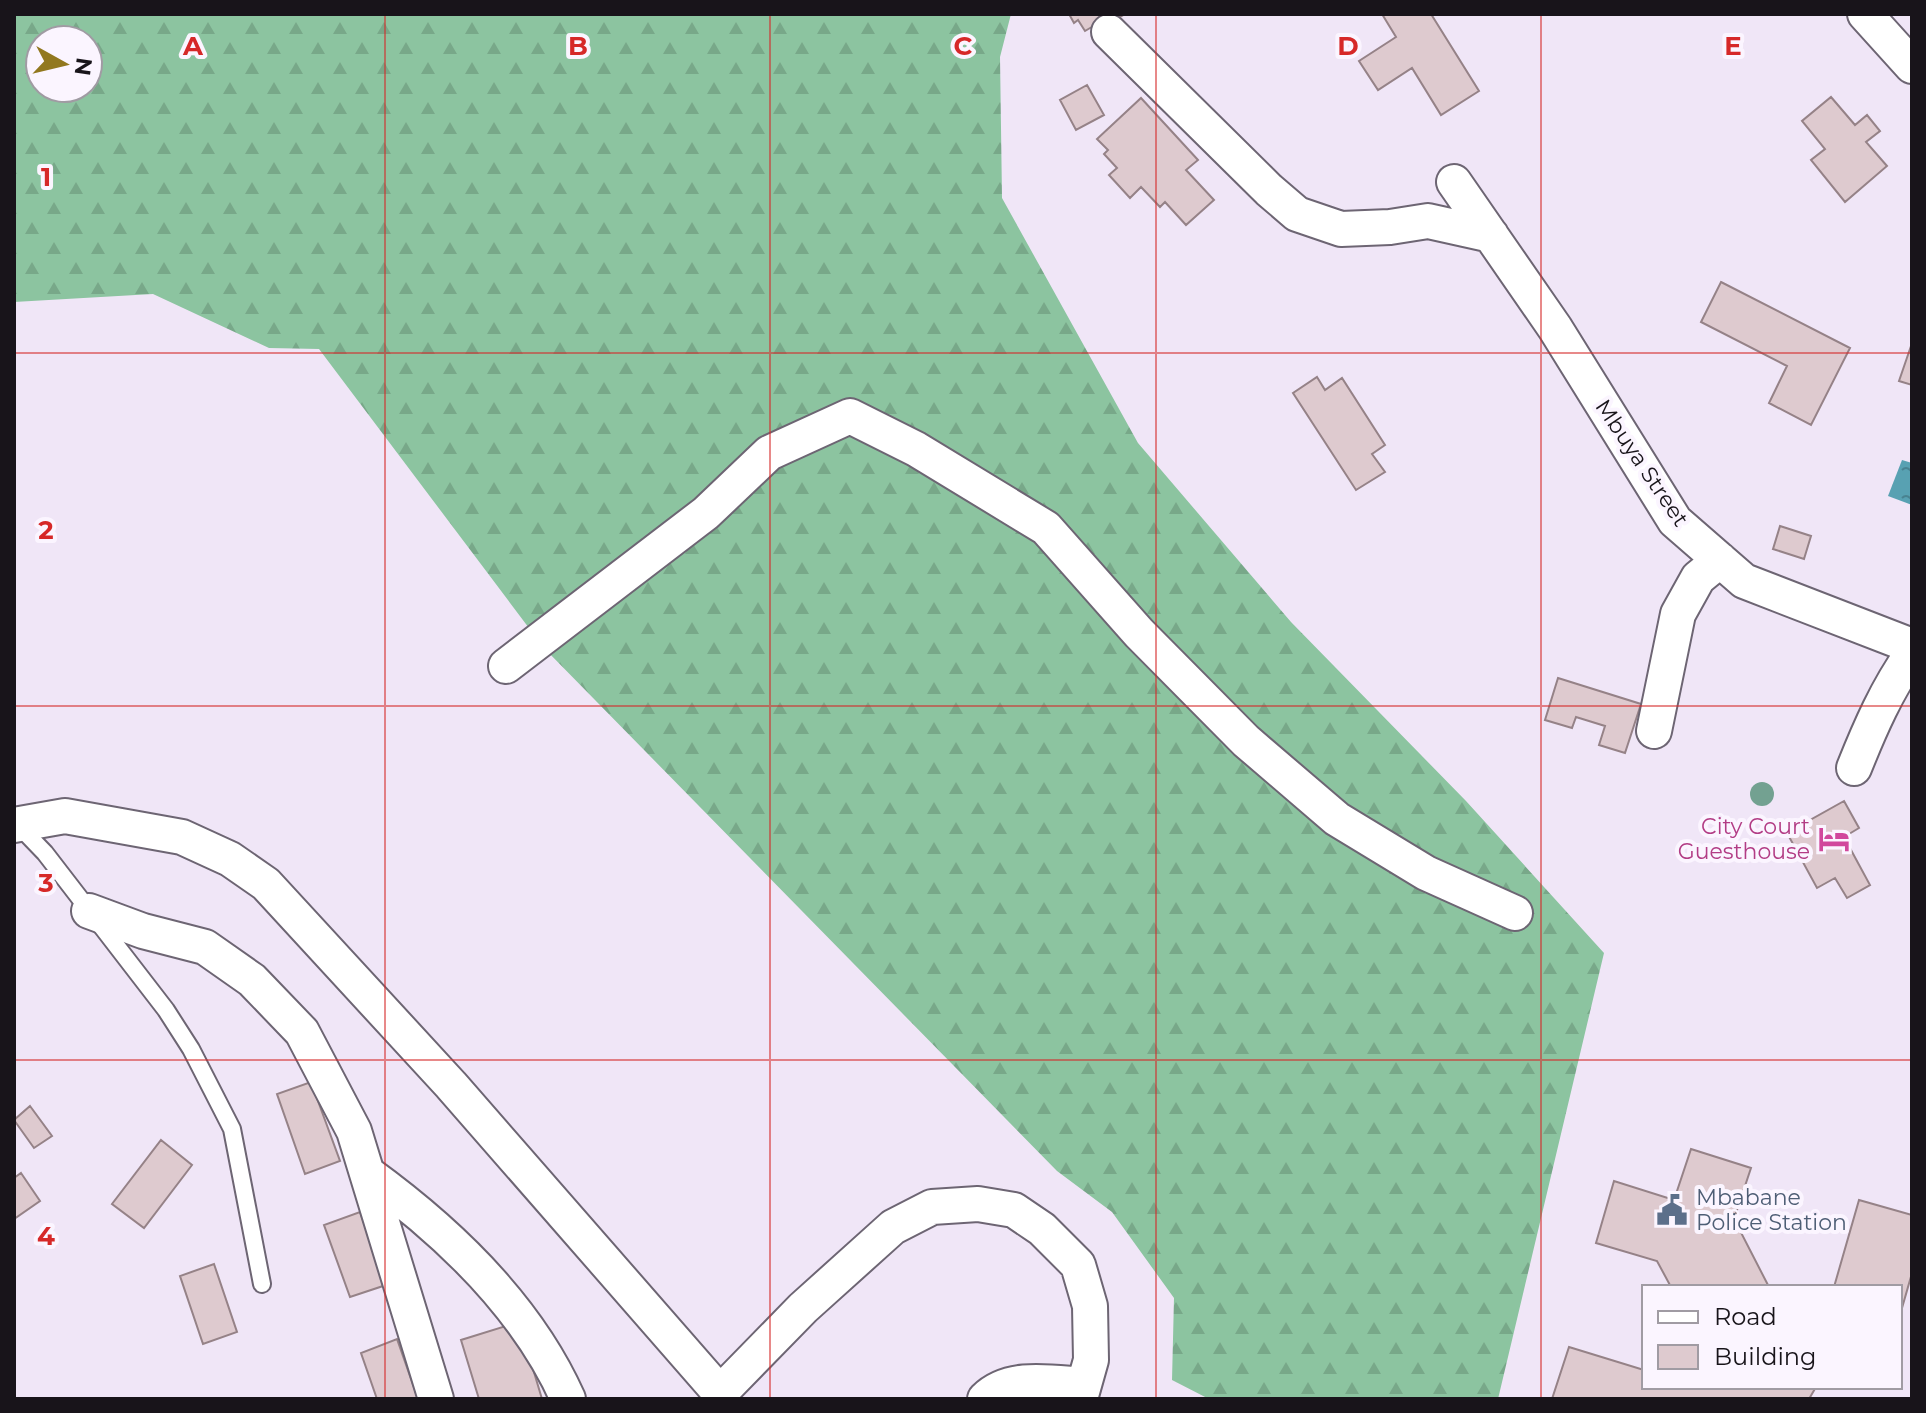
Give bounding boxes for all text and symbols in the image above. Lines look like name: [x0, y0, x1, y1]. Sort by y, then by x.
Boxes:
north arrow: [24, 24, 104, 104]
text: A: [182, 30, 204, 62]
text: B: [568, 30, 588, 62]
text: C: [954, 30, 973, 62]
text: D: [1337, 30, 1359, 62]
text: E: [1724, 30, 1742, 62]
text: N: [69, 56, 98, 77]
text: 1: [41, 161, 51, 193]
street label: Mbuya Street: [1590, 394, 1694, 532]
text: 2: [38, 514, 54, 546]
place label: City Court Guesthouse: [1678, 813, 1810, 865]
hotel icon: City Court Guesthouse: [1817, 822, 1851, 856]
text: 3: [37, 867, 54, 899]
place label: Mbabane Police Station: [1696, 1184, 1847, 1236]
public building icon: Mbabane Police Station: [1655, 1193, 1689, 1227]
text: 4: [37, 1220, 55, 1252]
legend: [1642, 1285, 1902, 1389]
text: Road: [1714, 1302, 1777, 1331]
text: Building: [1714, 1342, 1817, 1371]

